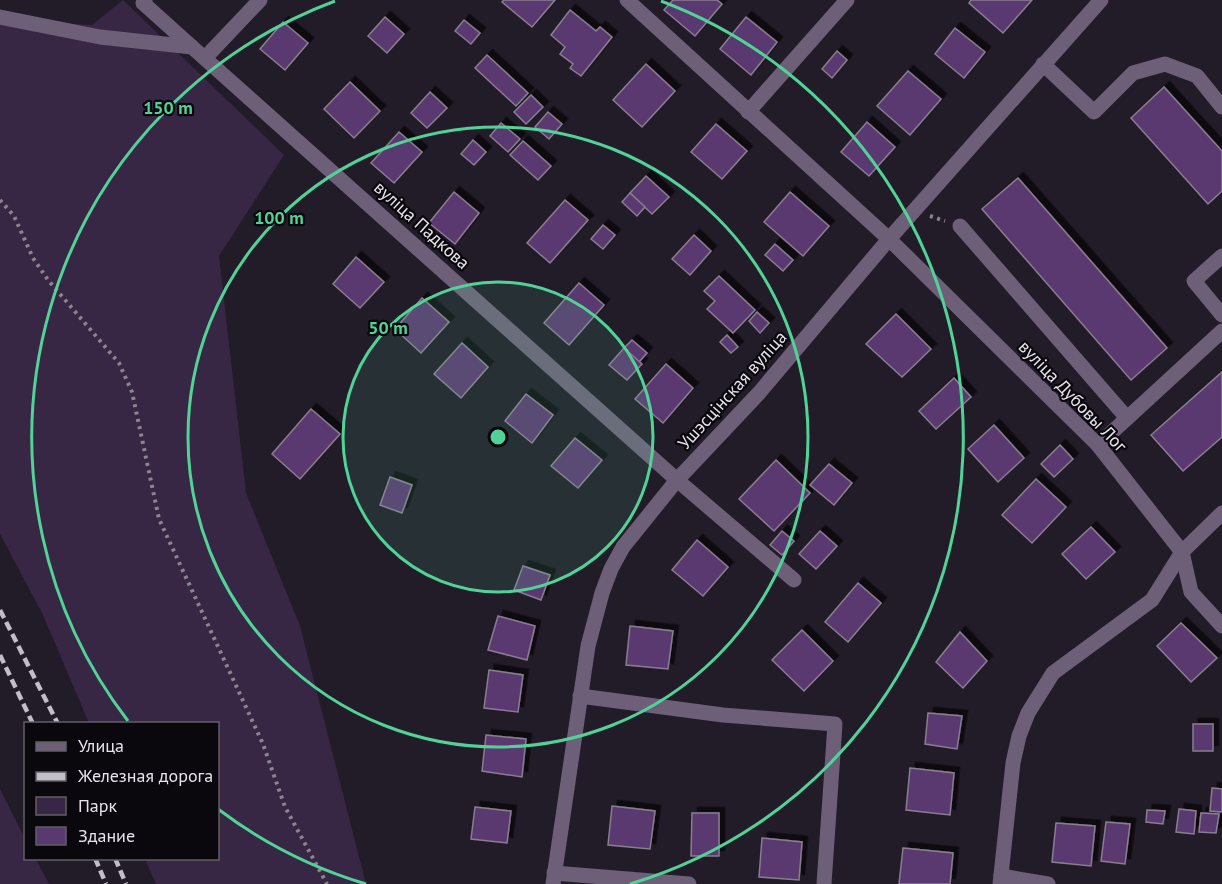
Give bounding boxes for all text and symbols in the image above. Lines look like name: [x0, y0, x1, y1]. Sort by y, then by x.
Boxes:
text: 150 m: [143, 96, 193, 119]
street label: вуліца Падкова: [369, 176, 475, 274]
text: 100 m: [254, 206, 304, 229]
text: 50 m: [368, 316, 408, 339]
street label: Ушэсцінская вуліца: [673, 326, 791, 454]
street label: вуліца Дубовы Лог: [1014, 335, 1132, 457]
centre of rings: [488, 427, 508, 447]
legend: [24, 722, 219, 860]
text: Улица: [78, 734, 124, 757]
text: Железная дорога: [77, 764, 213, 787]
text: Парк: [78, 794, 118, 817]
text: Здание: [78, 824, 135, 847]

